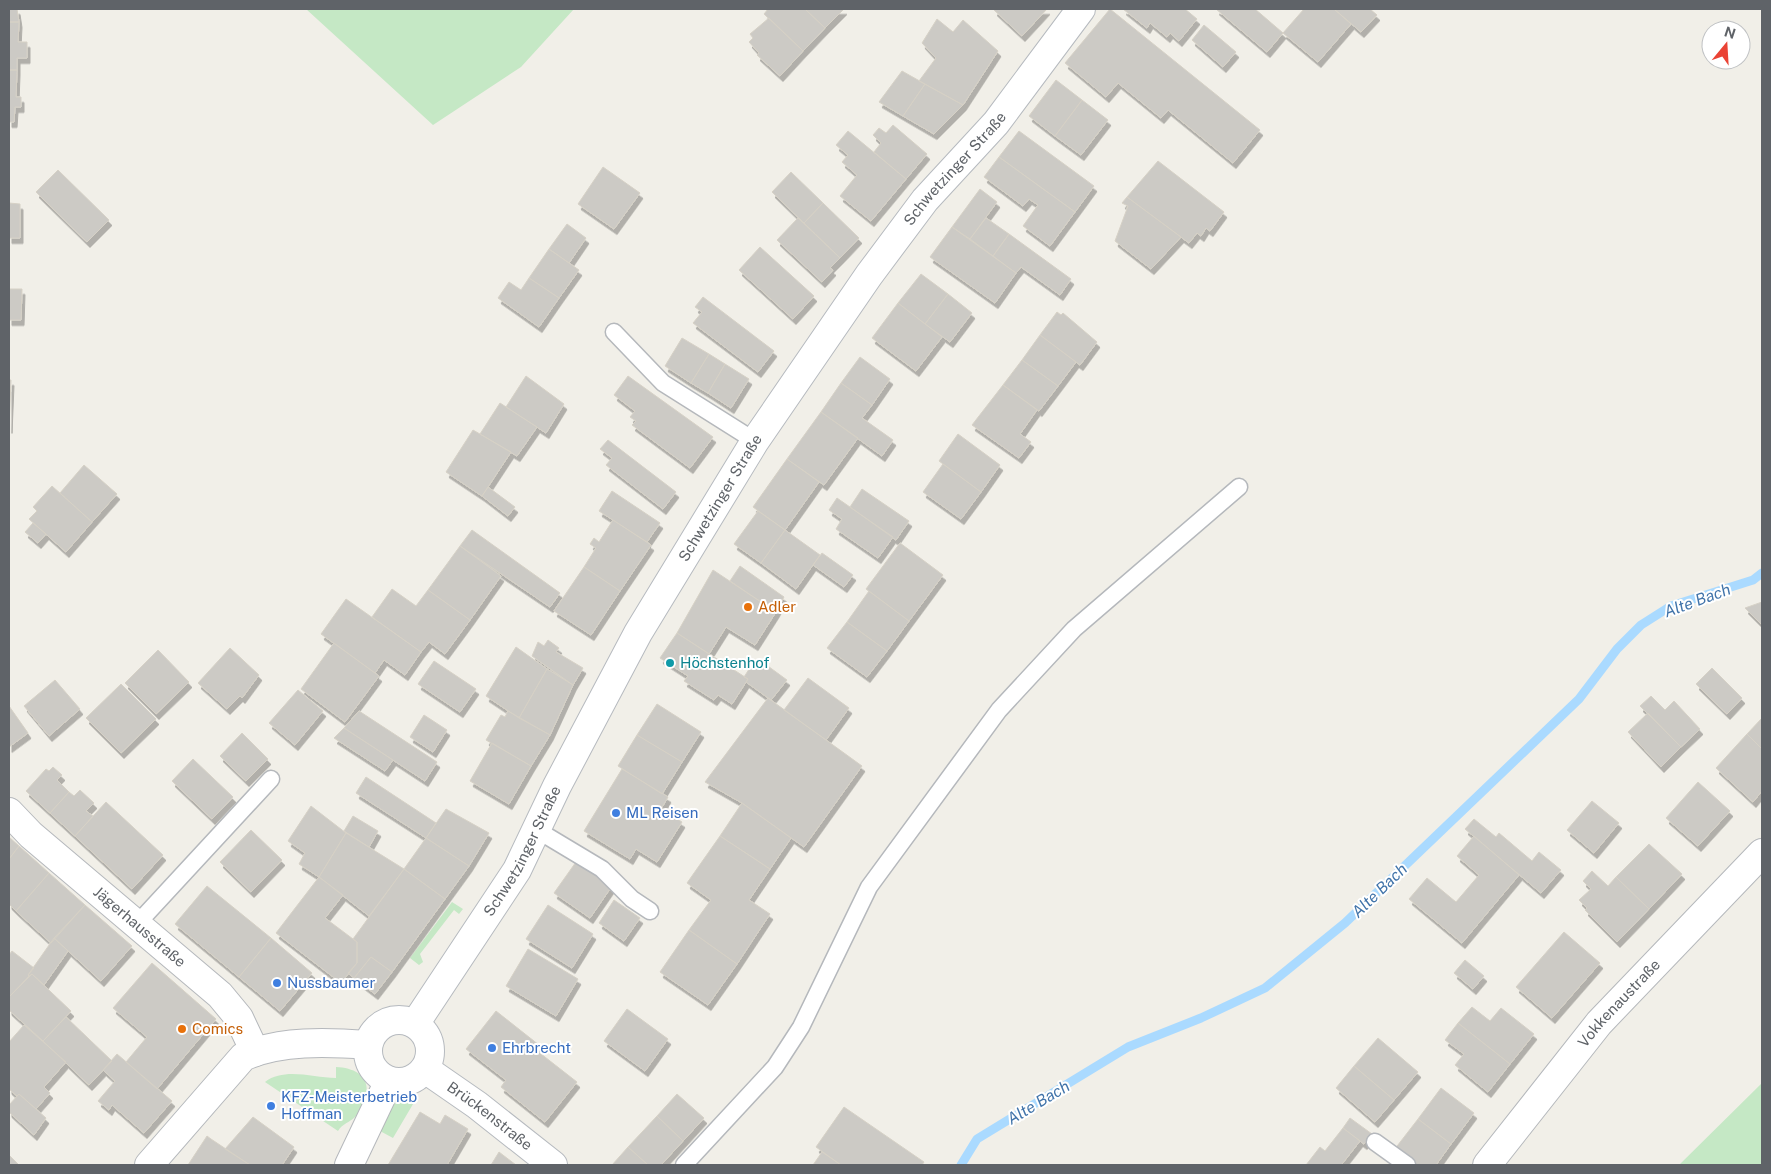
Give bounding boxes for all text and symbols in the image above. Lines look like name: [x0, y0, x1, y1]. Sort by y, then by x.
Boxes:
north arrow: [1701, 20, 1751, 70]
text: N: [1722, 23, 1738, 42]
street label: Schwetzinger Straße: [900, 108, 1009, 228]
street label: Schwetzinger Straße: [675, 431, 765, 564]
water label: Alte Bach: [1661, 580, 1733, 621]
place label: Adler: [758, 598, 796, 615]
marker: Adler: [742, 601, 754, 613]
place label: Höchstenhof: [680, 654, 770, 671]
marker: Höchstenhof: [664, 657, 676, 669]
street label: Schwetzinger Straße: [480, 783, 564, 919]
place label: ML Reisen: [626, 804, 698, 821]
marker: ML Reisen: [610, 807, 622, 819]
water label: Alte Bach: [1348, 859, 1411, 921]
street label: Jägerhausstraße: [90, 883, 189, 970]
street label: Vokkenaustraße: [1574, 956, 1663, 1050]
place label: Nussbaumer: [287, 974, 376, 991]
marker: Nussbaumer: [271, 977, 283, 989]
place label: Comics: [192, 1020, 243, 1037]
marker: Comics: [176, 1023, 188, 1035]
place label: Ehrbrecht: [502, 1039, 571, 1056]
marker: Ehrbrecht: [486, 1042, 498, 1054]
water label: Alte Bach: [1004, 1076, 1073, 1128]
street label: Brückenstraße: [444, 1078, 536, 1153]
place label: KFZ-Meisterbetrieb Hoffman: [281, 1088, 417, 1122]
marker: KFZ-Meisterbetrieb Hoffman: [265, 1100, 277, 1112]

